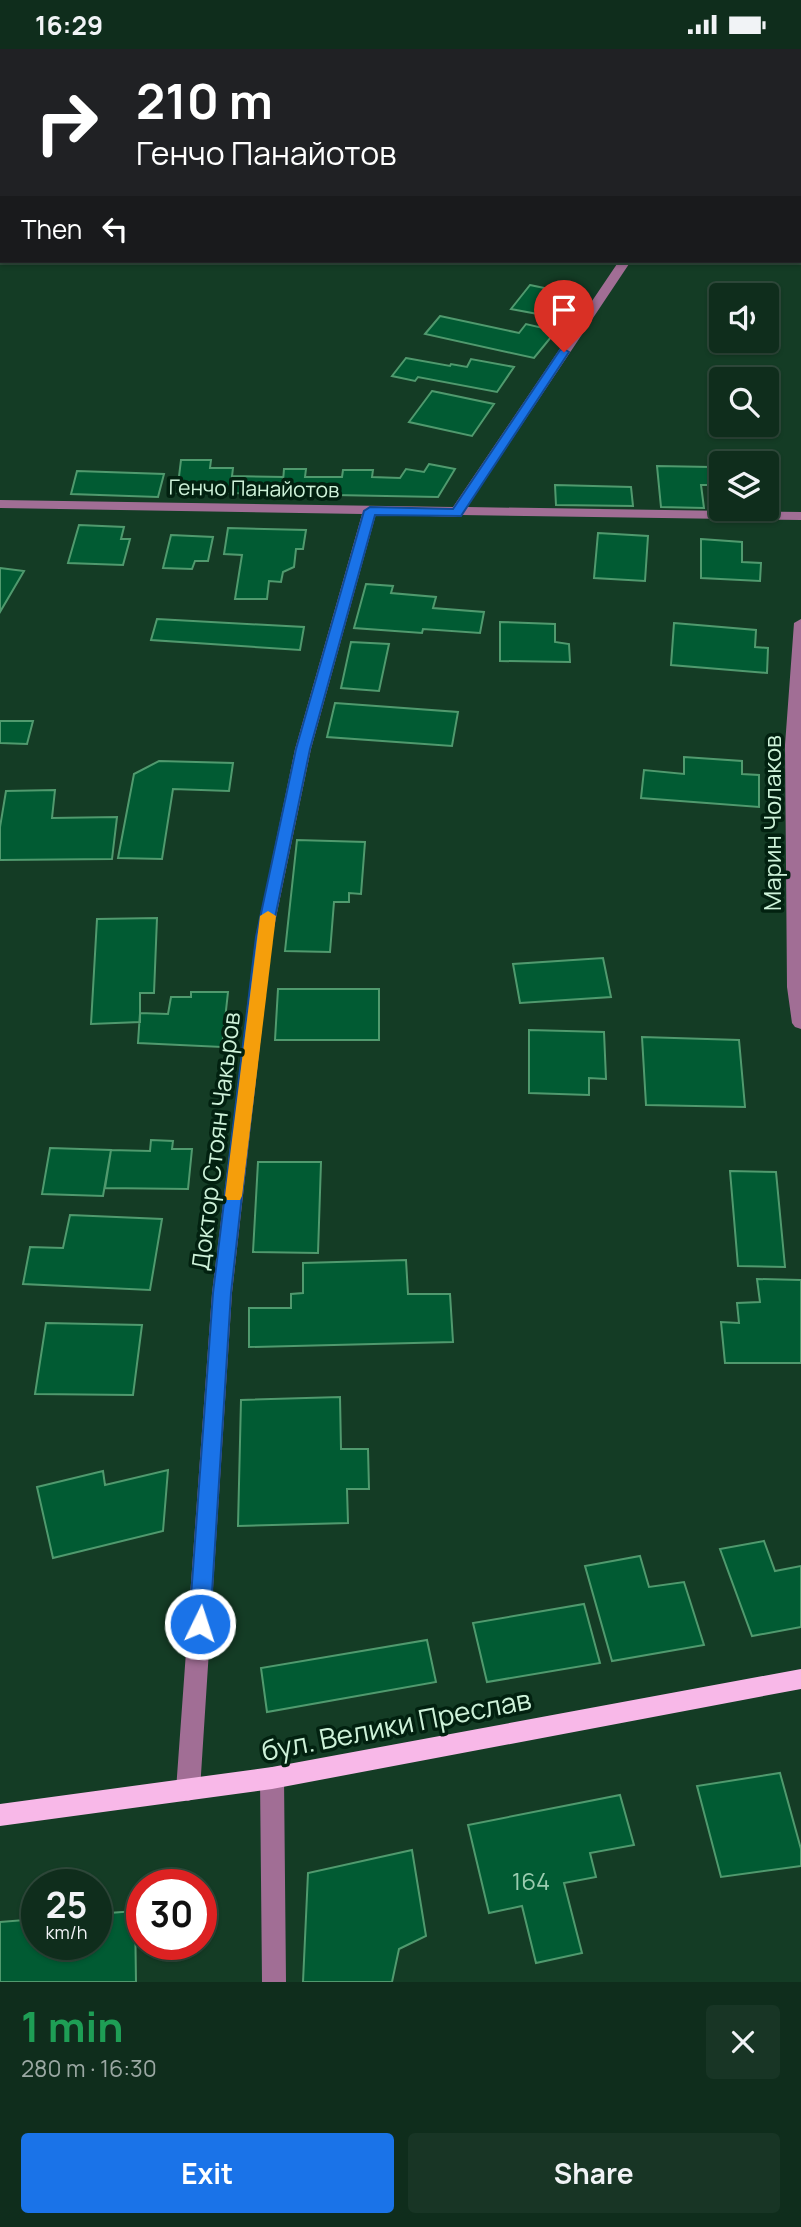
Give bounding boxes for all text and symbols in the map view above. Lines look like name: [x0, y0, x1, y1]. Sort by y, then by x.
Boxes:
text: 16:29: [35, 7, 103, 43]
text: 210 m: [136, 67, 273, 134]
icon: right: [21, 77, 112, 168]
text: Генчо Панайотов: [136, 131, 396, 175]
icon: left: [96, 210, 134, 248]
text: Then: [21, 211, 82, 247]
pin: [534, 280, 594, 352]
map controls: [709, 283, 779, 521]
button: sound: [709, 283, 779, 353]
icon: arrive: [545, 291, 583, 329]
button: search: [709, 367, 779, 437]
button: layers: [709, 451, 779, 521]
street label: Генчо Панайотов: [168, 473, 340, 503]
street label: Марин Чолаков: [755, 735, 788, 911]
street label: Доктор Стоян Чакъров: [183, 1010, 247, 1272]
position arrow: [163, 1587, 237, 1661]
street label: бул. Велики Преслав: [258, 1679, 534, 1769]
house number: 164: [512, 1864, 550, 1897]
speed limit sign: 30: [126, 1869, 217, 1960]
text: 25: [46, 1881, 87, 1929]
text: km/h: [46, 1920, 87, 1944]
text: 1 min: [21, 1997, 124, 2055]
button: close: [706, 2005, 780, 2079]
text: 280 m · 16:30: [21, 2052, 157, 2084]
button: Exit: [21, 2133, 394, 2213]
button: Share: [408, 2133, 780, 2213]

